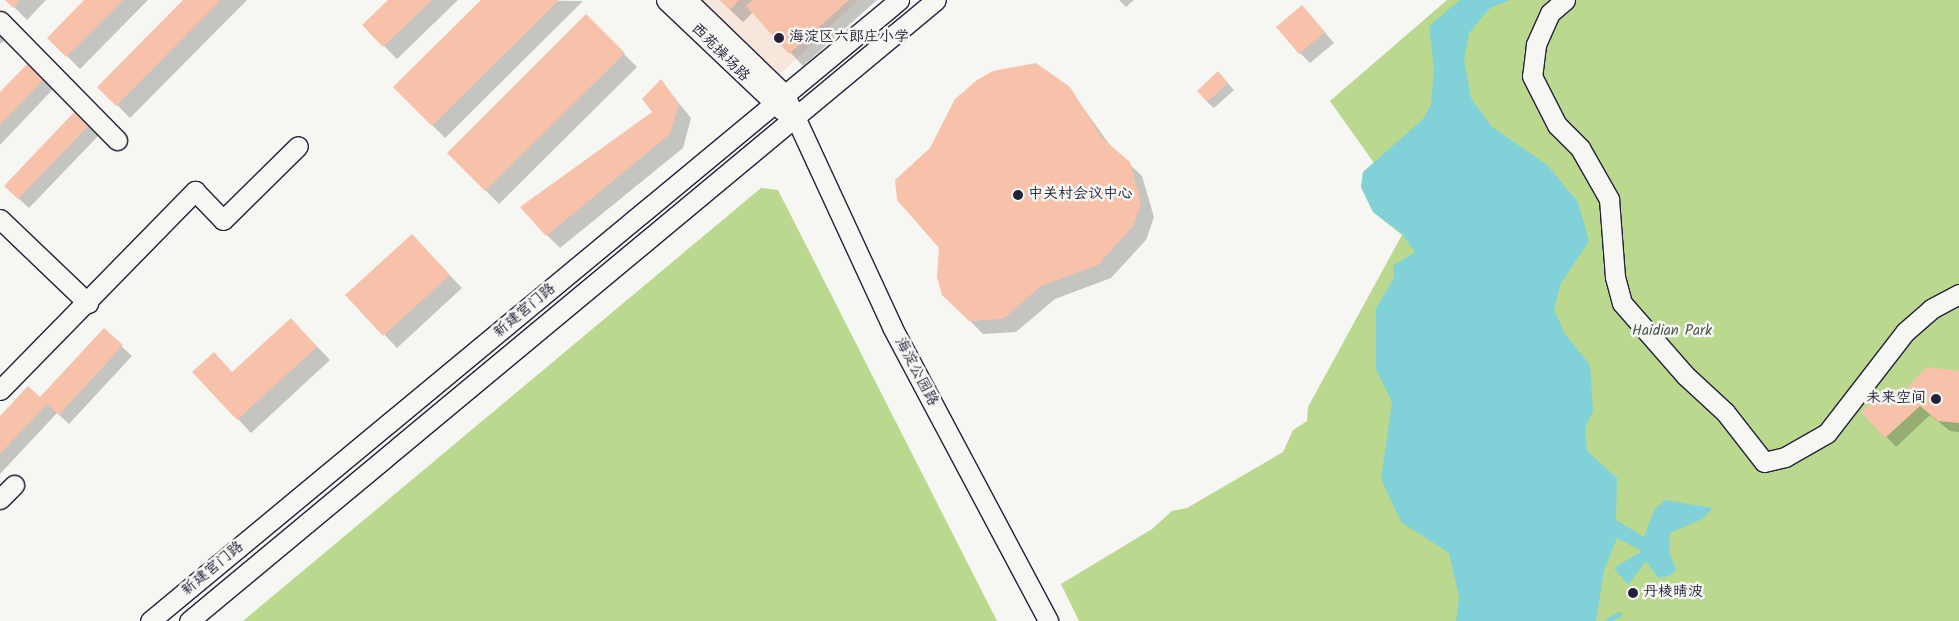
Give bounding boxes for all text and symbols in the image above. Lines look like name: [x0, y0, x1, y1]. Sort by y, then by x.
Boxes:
street label: 西苑操场路: [687, 20, 753, 86]
place label: 海淀区六郎庄小学: [789, 29, 909, 47]
marker: 海淀区六郎庄小学: [773, 32, 785, 44]
place label: 中关村会议中心: [1028, 186, 1133, 204]
marker: 中关村会议中心: [1012, 189, 1024, 201]
street label: 新建宫门路: [490, 280, 560, 342]
park label: Haidian Park: [1632, 323, 1712, 341]
street label: 海淀公园路: [890, 335, 942, 409]
place label: 未来空间: [1866, 390, 1926, 408]
marker: 未来空间: [1930, 393, 1942, 405]
street label: 新建宫门路: [178, 538, 248, 600]
place label: 丹棱晴波: [1643, 584, 1703, 602]
marker: 丹棱晴波: [1627, 587, 1639, 599]

